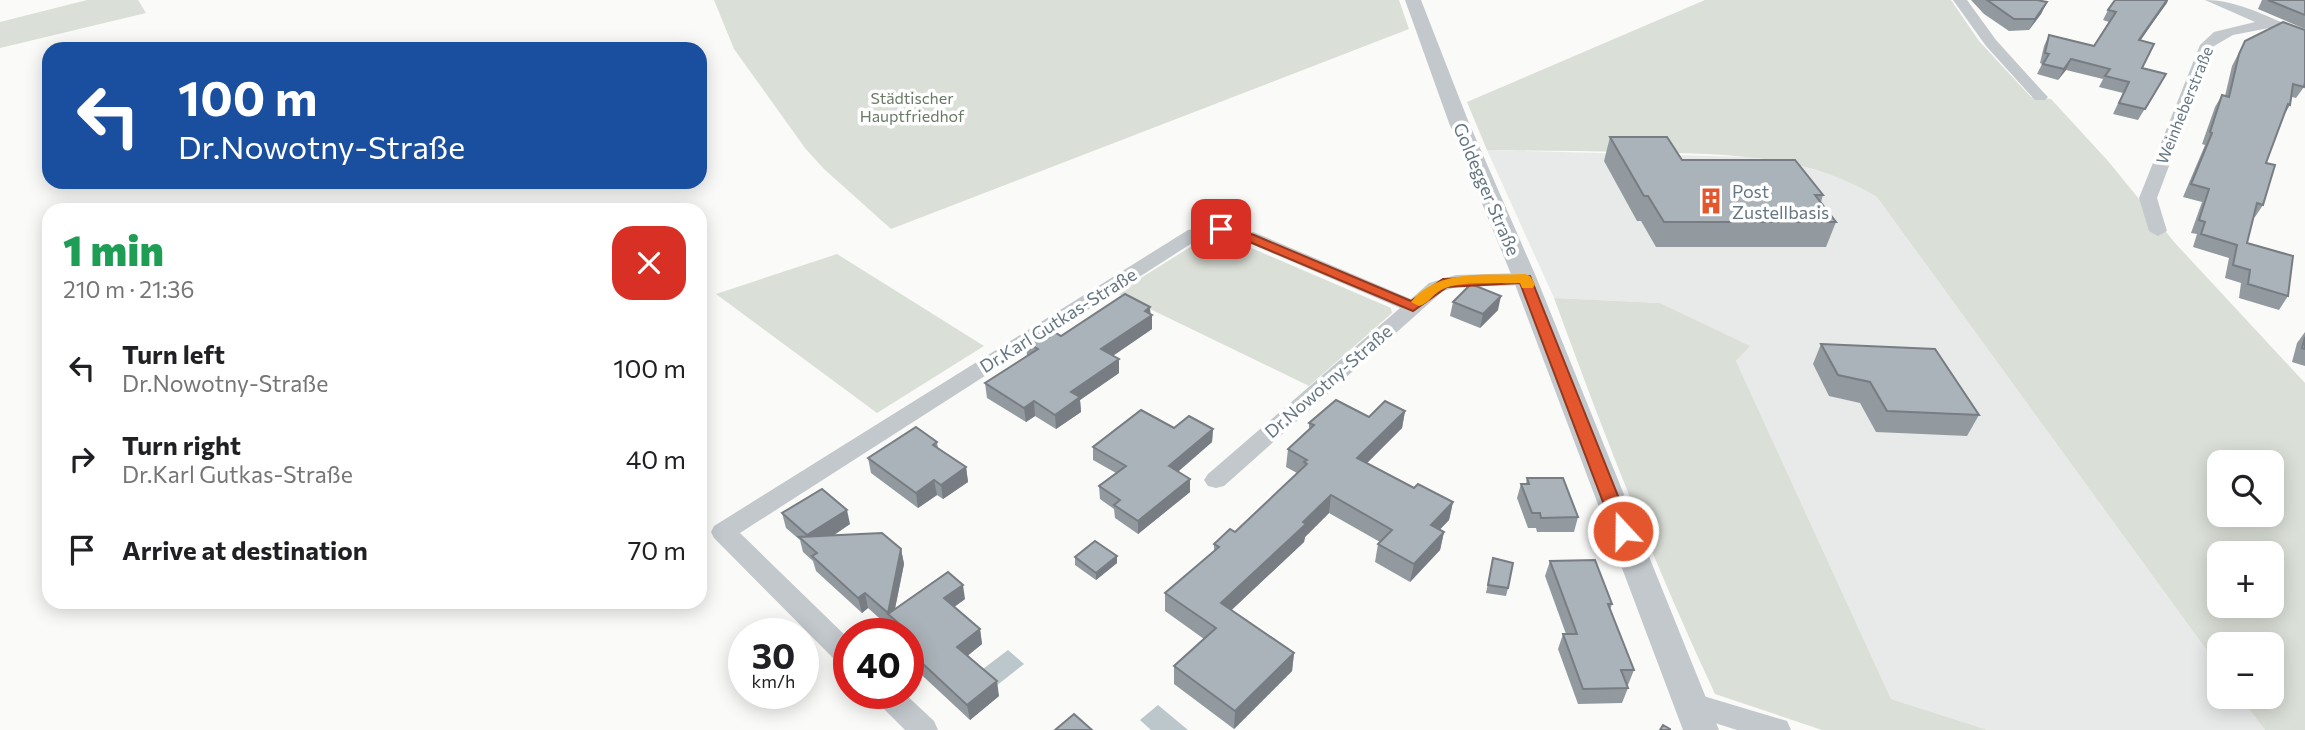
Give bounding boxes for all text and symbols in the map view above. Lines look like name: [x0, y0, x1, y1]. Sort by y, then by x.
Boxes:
street label: Weinheberstraße: [2152, 43, 2216, 167]
text: 100 m: [178, 66, 317, 126]
icon: left: [63, 70, 154, 161]
park label: Städtischer Hauptfriedhof: [860, 88, 965, 125]
street label: Goldegger Straße: [1449, 119, 1525, 259]
text: Dr.Nowotny-Straße: [178, 126, 465, 166]
place label: Post Zustellbasis: [1732, 180, 1829, 223]
building icon: Post Zustellbasis: [1696, 186, 1726, 216]
pin: [1191, 199, 1251, 259]
icon: arrive: [1202, 210, 1240, 248]
text: 1 min: [63, 223, 164, 275]
button: close: [612, 226, 686, 300]
street label: Dr.Karl Gutkas-Straße: [976, 263, 1140, 377]
text: 210 m · 21:36: [63, 275, 194, 303]
street label: Dr.Nowotny-Straße: [1260, 320, 1396, 442]
text: Turn left: [122, 338, 225, 369]
icon: left: [63, 349, 101, 387]
text: 100 m: [613, 352, 686, 383]
text: Dr.Nowotny-Straße: [122, 369, 328, 397]
text: Turn right: [122, 429, 241, 460]
icon: right: [63, 440, 101, 478]
text: 40 m: [626, 443, 686, 474]
map controls: [2207, 450, 2284, 709]
button: search: [2207, 450, 2284, 527]
text: Dr.Karl Gutkas-Straße: [122, 460, 353, 488]
position arrow: [1586, 494, 1660, 568]
icon: arrive: [63, 531, 101, 569]
text: Arrive at destination: [122, 534, 368, 565]
text: 70 m: [628, 534, 686, 565]
button: +: [2207, 541, 2284, 618]
speed limit sign: 40: [833, 618, 924, 709]
button: −: [2207, 632, 2284, 709]
text: 30: [752, 633, 795, 676]
text: km/h: [752, 670, 795, 692]

